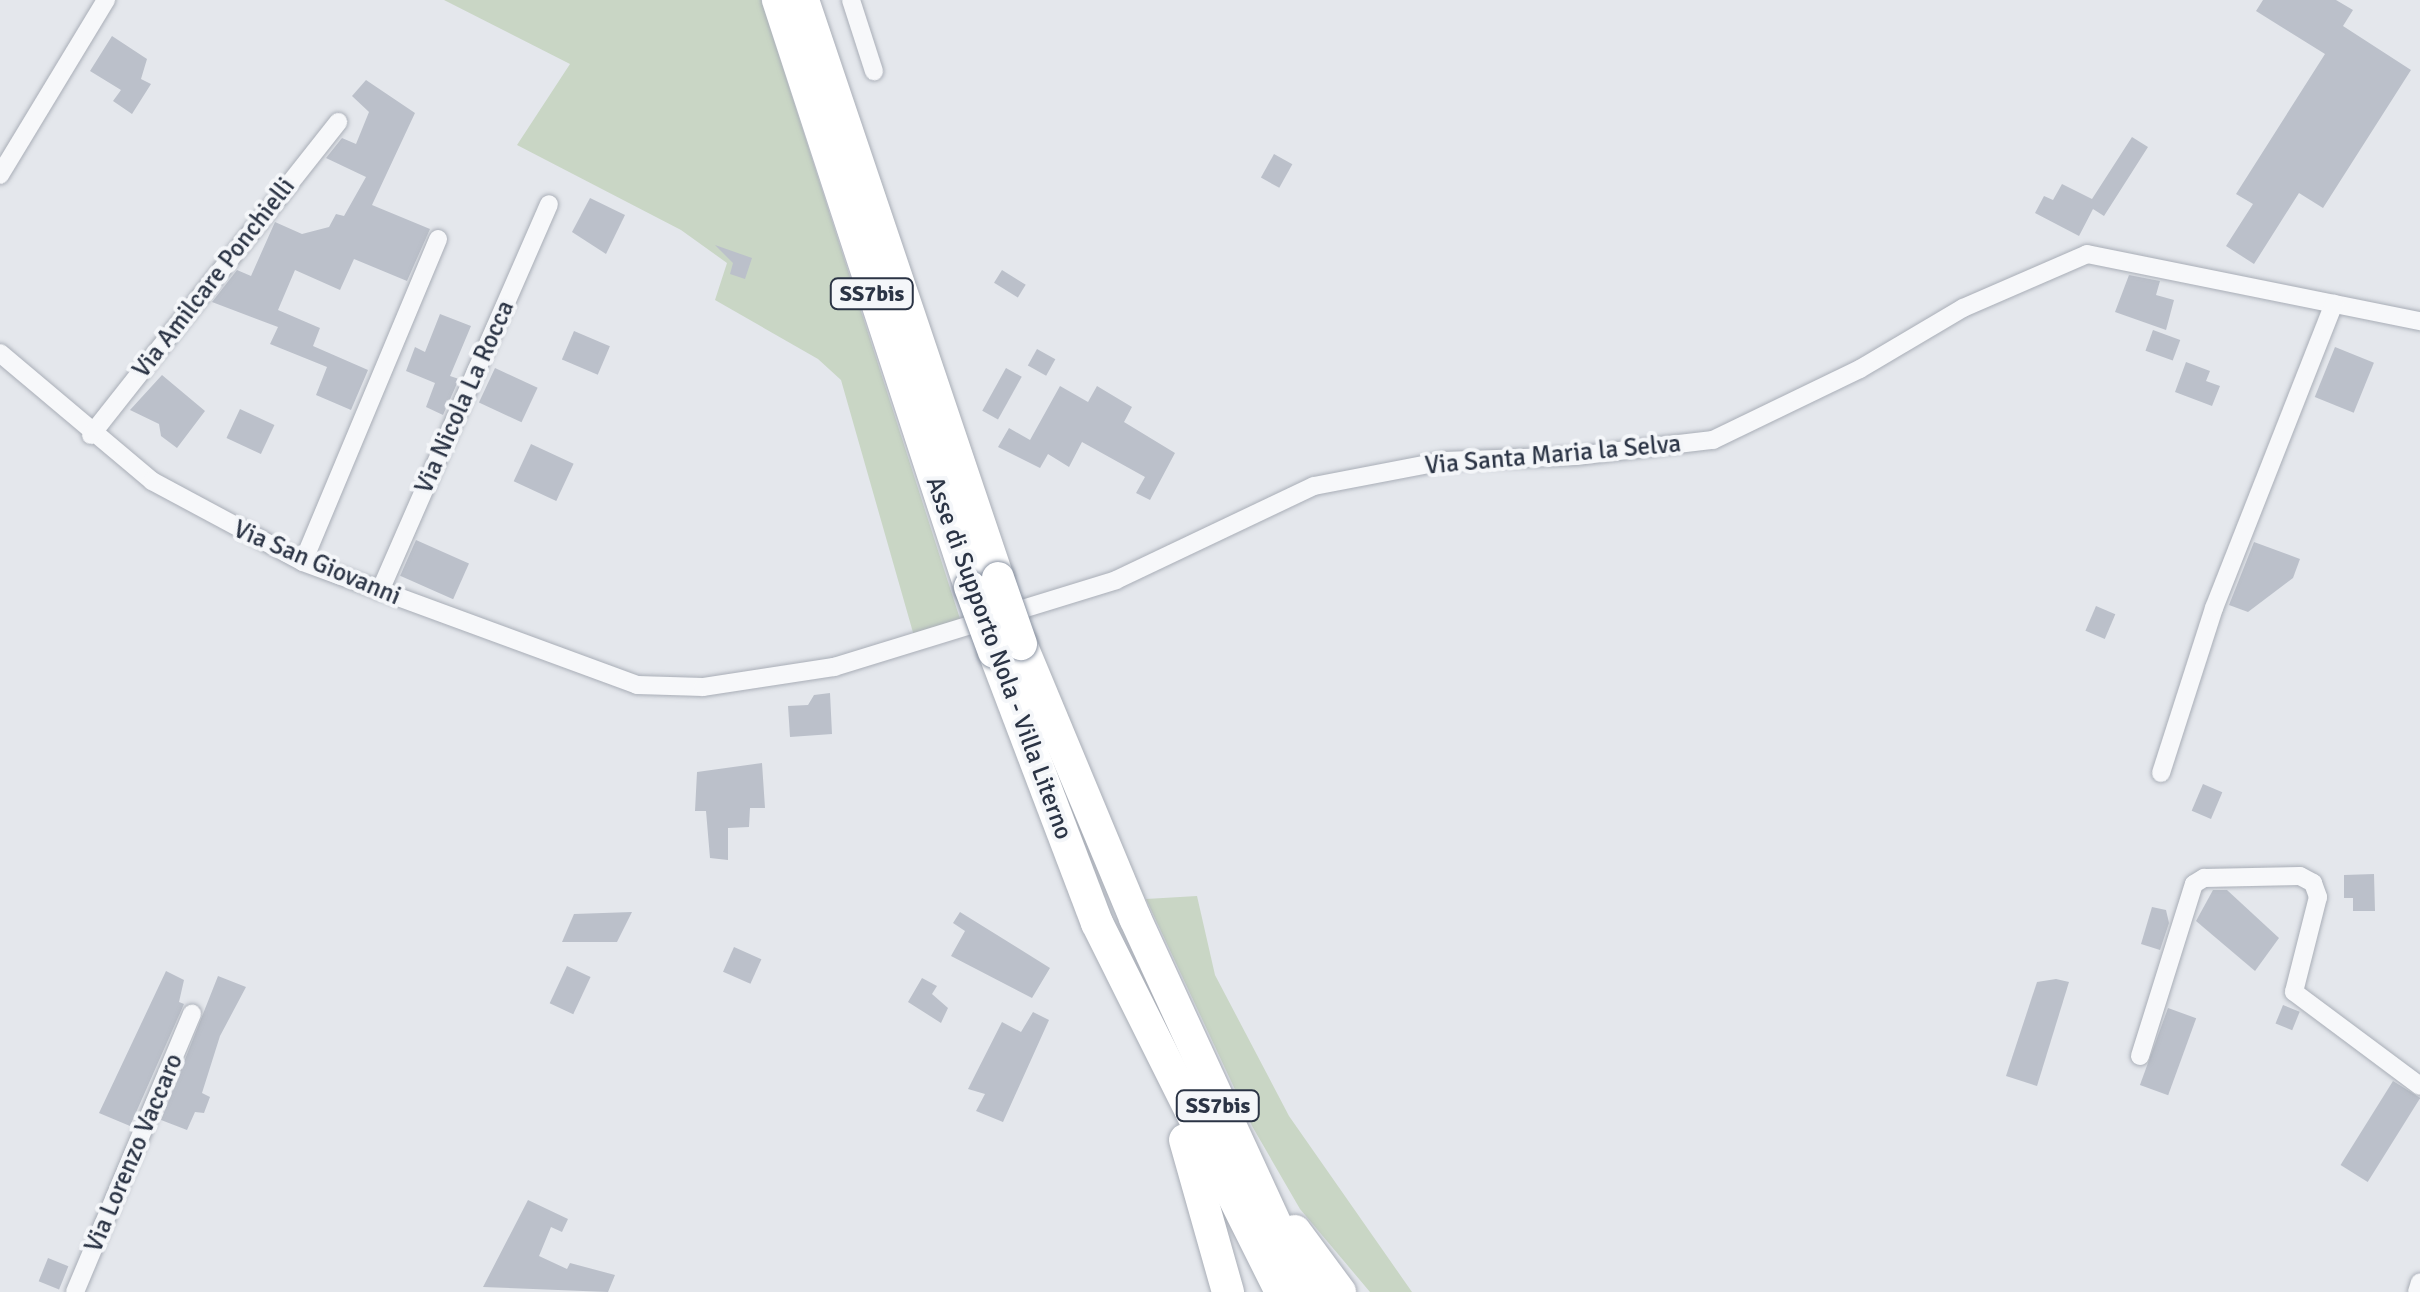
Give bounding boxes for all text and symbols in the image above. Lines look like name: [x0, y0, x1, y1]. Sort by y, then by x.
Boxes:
street label: Via Amilcare Ponchielli: [127, 172, 301, 384]
road number: SS7bis: [830, 277, 914, 311]
street label: Via Nicola La Rocca: [409, 296, 521, 498]
street label: Via Santa Maria la Selva: [1424, 429, 1682, 481]
street label: Asse di Supporto Nola - Villa Literno: [919, 472, 1079, 844]
street label: Via San Giovanni: [229, 514, 405, 612]
street label: Via Lorenzo Vaccaro: [79, 1049, 189, 1257]
road number: SS7bis: [1176, 1089, 1260, 1123]

